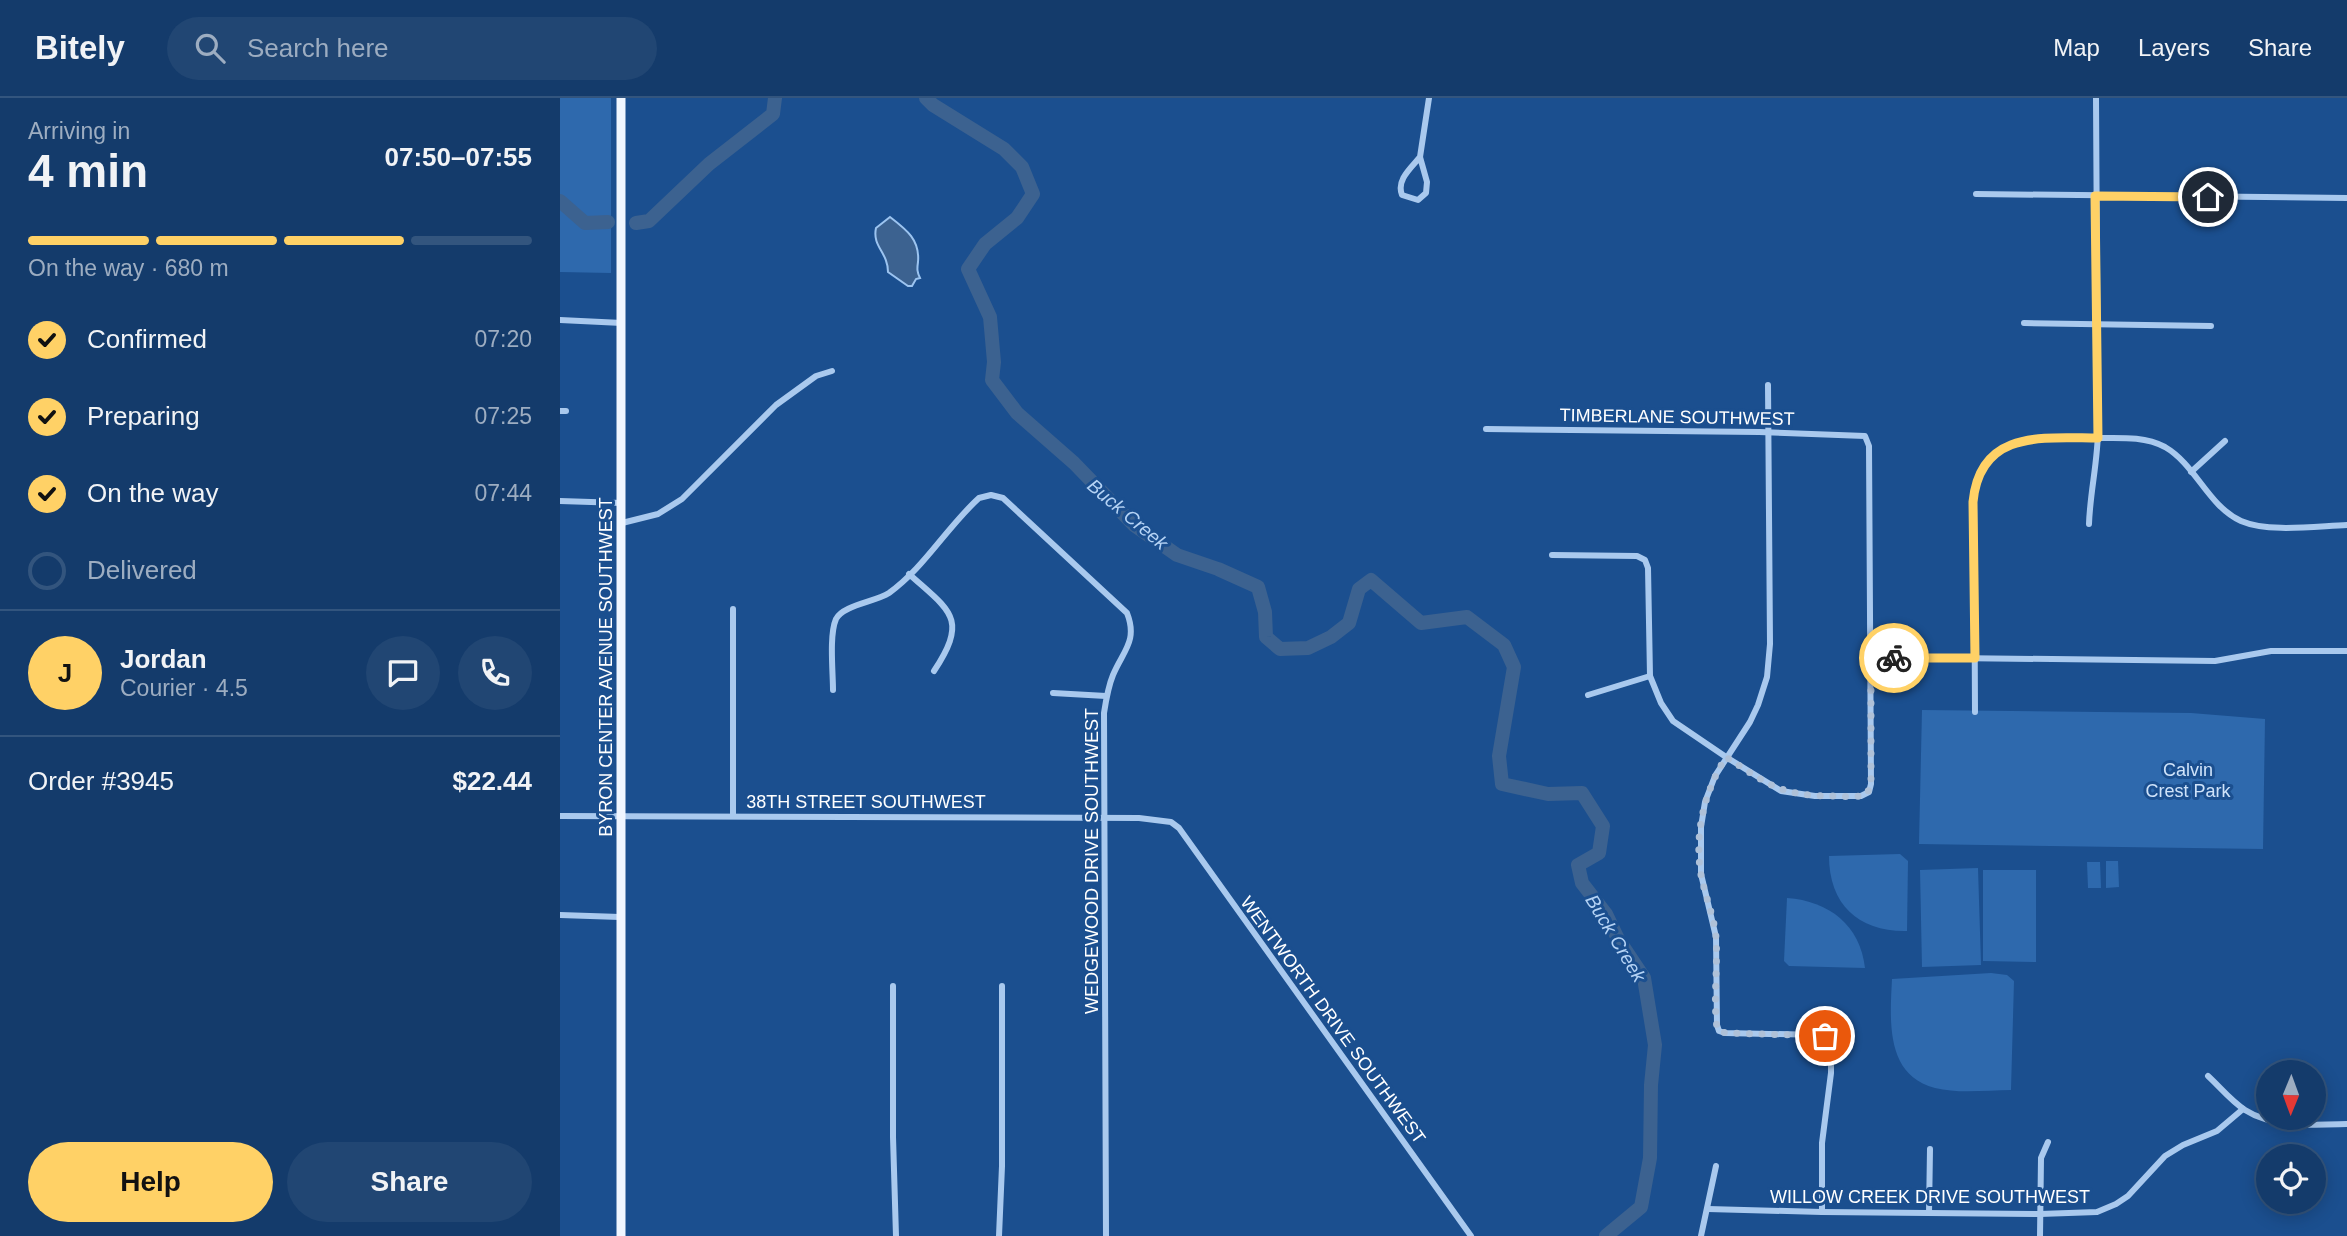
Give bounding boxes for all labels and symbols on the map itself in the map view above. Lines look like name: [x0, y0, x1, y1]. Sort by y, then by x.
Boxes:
pin: [2178, 167, 2238, 227]
street label: TIMBERLANE SOUTHWEST: [1559, 405, 1795, 429]
water label: Buck Creek: [1083, 475, 1173, 555]
street label: BYRON CENTER AVENUE SOUTHWEST: [596, 497, 616, 837]
courier: [1859, 623, 1929, 693]
street label: WEDGEWOOD DRIVE SOUTHWEST: [1082, 708, 1102, 1014]
park label: Calvin Crest Park: [2145, 760, 2232, 801]
street label: 38TH STREET SOUTHWEST: [746, 792, 986, 812]
water label: Buck Creek: [1581, 891, 1651, 987]
street label: WENTWORTH DRIVE SOUTHWEST: [1237, 893, 1429, 1147]
pin: [1795, 1006, 1855, 1066]
north arrow: [2256, 1060, 2326, 1130]
street label: WILLOW CREEK DRIVE SOUTHWEST: [1770, 1187, 2090, 1207]

